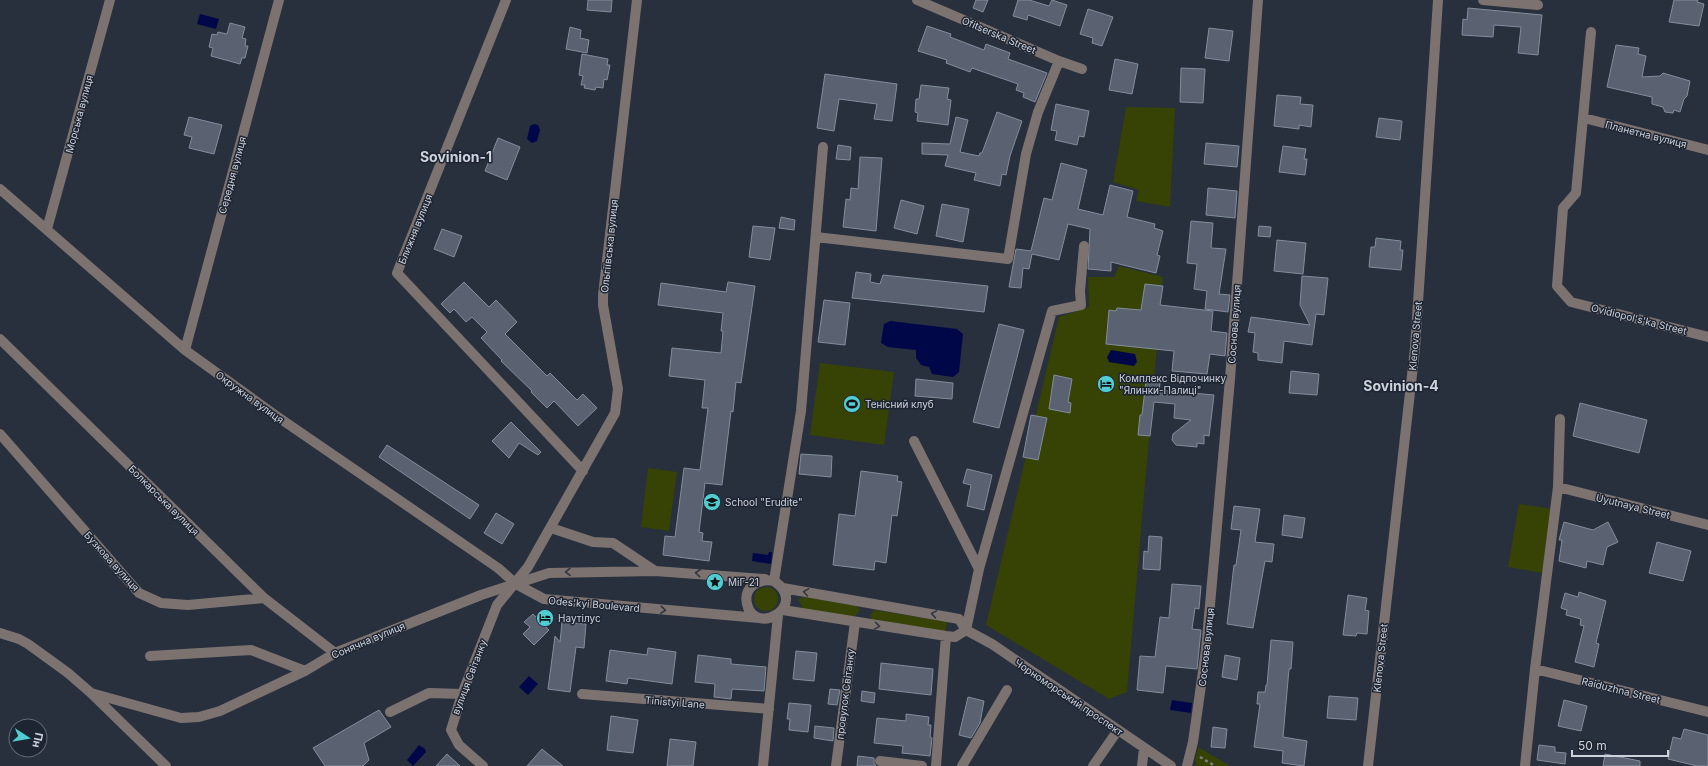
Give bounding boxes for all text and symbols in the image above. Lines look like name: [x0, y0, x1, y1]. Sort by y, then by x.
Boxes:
street label: Ofitserska Street: [960, 14, 1038, 56]
street label: Морська вулиця: [63, 74, 95, 154]
street label: Планетна вулиця: [1604, 118, 1688, 150]
street label: Середня вулиця: [216, 135, 248, 215]
district label: Sovinion-1: [420, 148, 492, 165]
street label: Ближня вулиця: [395, 192, 435, 266]
street label: Ольгіївська вулиця: [598, 199, 620, 293]
street label: Соснова вулиця: [1225, 284, 1243, 364]
street label: Klenova Street: [1406, 300, 1424, 371]
street label: Ovidiopol's'ka Street: [1590, 301, 1689, 337]
street label: Окружна вулиця: [214, 368, 286, 426]
place label: Комплекс Відпочинку "Ялинки-Палиці": [1119, 372, 1226, 396]
hotel icon: Комплекс Відпочинку "Ялинки-Палиці": [1096, 374, 1116, 394]
district label: Sovinion-4: [1363, 377, 1439, 394]
sports icon: Тенісний клуб: [842, 394, 862, 414]
place label: Тенісний клуб: [865, 398, 934, 410]
street label: Болкарська вулиця: [126, 462, 202, 538]
street label: Uyutnaya Street: [1595, 491, 1672, 521]
school or university icon: School "Erudite": [702, 492, 722, 512]
place label: School "Erudite": [725, 496, 803, 508]
street label: Бузкова вулиця: [82, 529, 142, 593]
one-way arrow: [565, 568, 571, 576]
one-way arrow: [695, 569, 701, 578]
place icon: МіГ-21: [705, 572, 725, 592]
place label: МіГ-21: [728, 576, 759, 588]
one-way arrow: [803, 589, 809, 597]
street label: Odes'kyi Boulevard: [548, 594, 640, 614]
one-way arrow: [660, 606, 666, 615]
street label: Соснова вулиця: [1196, 607, 1216, 687]
hotel icon: Наутілус: [535, 608, 555, 628]
one-way arrow: [931, 611, 937, 619]
place label: Наутілус: [558, 612, 601, 624]
street label: Сонячна вулиця: [329, 619, 407, 661]
one-way arrow: [873, 621, 880, 630]
street label: Klenova Street: [1370, 622, 1390, 693]
street label: вулиця Світанку: [449, 637, 489, 716]
street label: провулок Світанку: [833, 648, 857, 740]
street label: Чорноморський проспект: [1013, 656, 1126, 738]
street label: Raiduzhna Street: [1581, 674, 1662, 706]
street label: Tinistyi Lane: [645, 693, 705, 711]
north arrow: [8, 718, 48, 758]
text: Пн: [29, 731, 46, 749]
scale bar: [1572, 732, 1668, 758]
text: 50 m: [1578, 738, 1607, 753]

